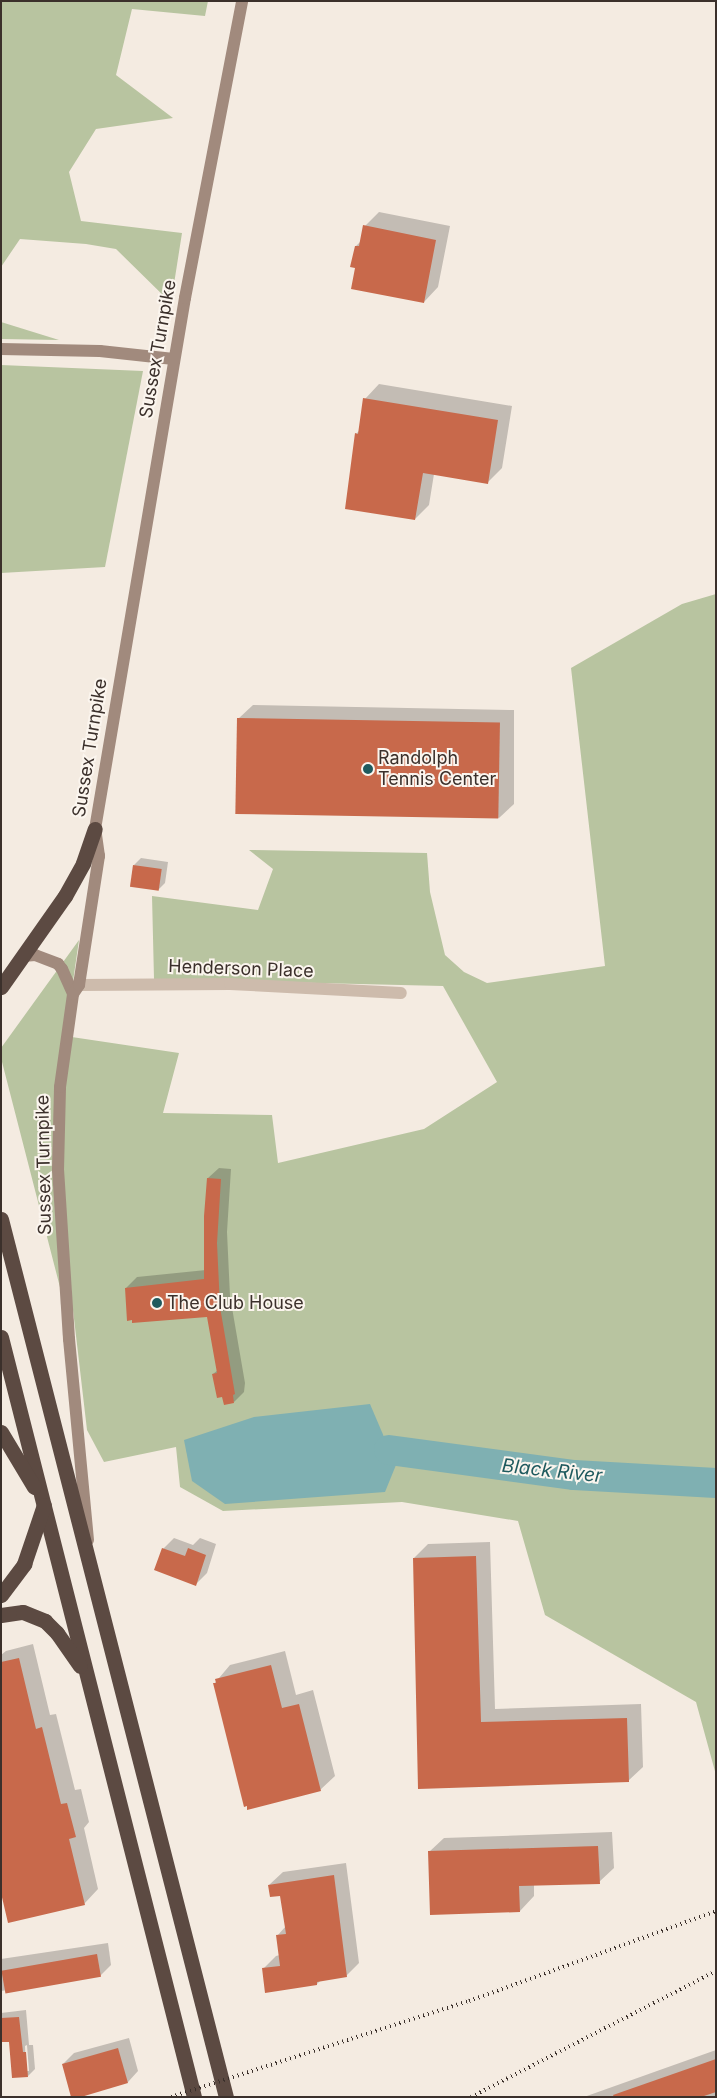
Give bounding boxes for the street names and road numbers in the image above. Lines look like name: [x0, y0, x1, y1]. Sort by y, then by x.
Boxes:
street label: Sussex Turnpike: [135, 278, 181, 420]
street label: Sussex Turnpike: [68, 677, 112, 819]
street label: Henderson Place: [168, 956, 314, 982]
street label: Sussex Turnpike: [32, 1095, 56, 1235]

